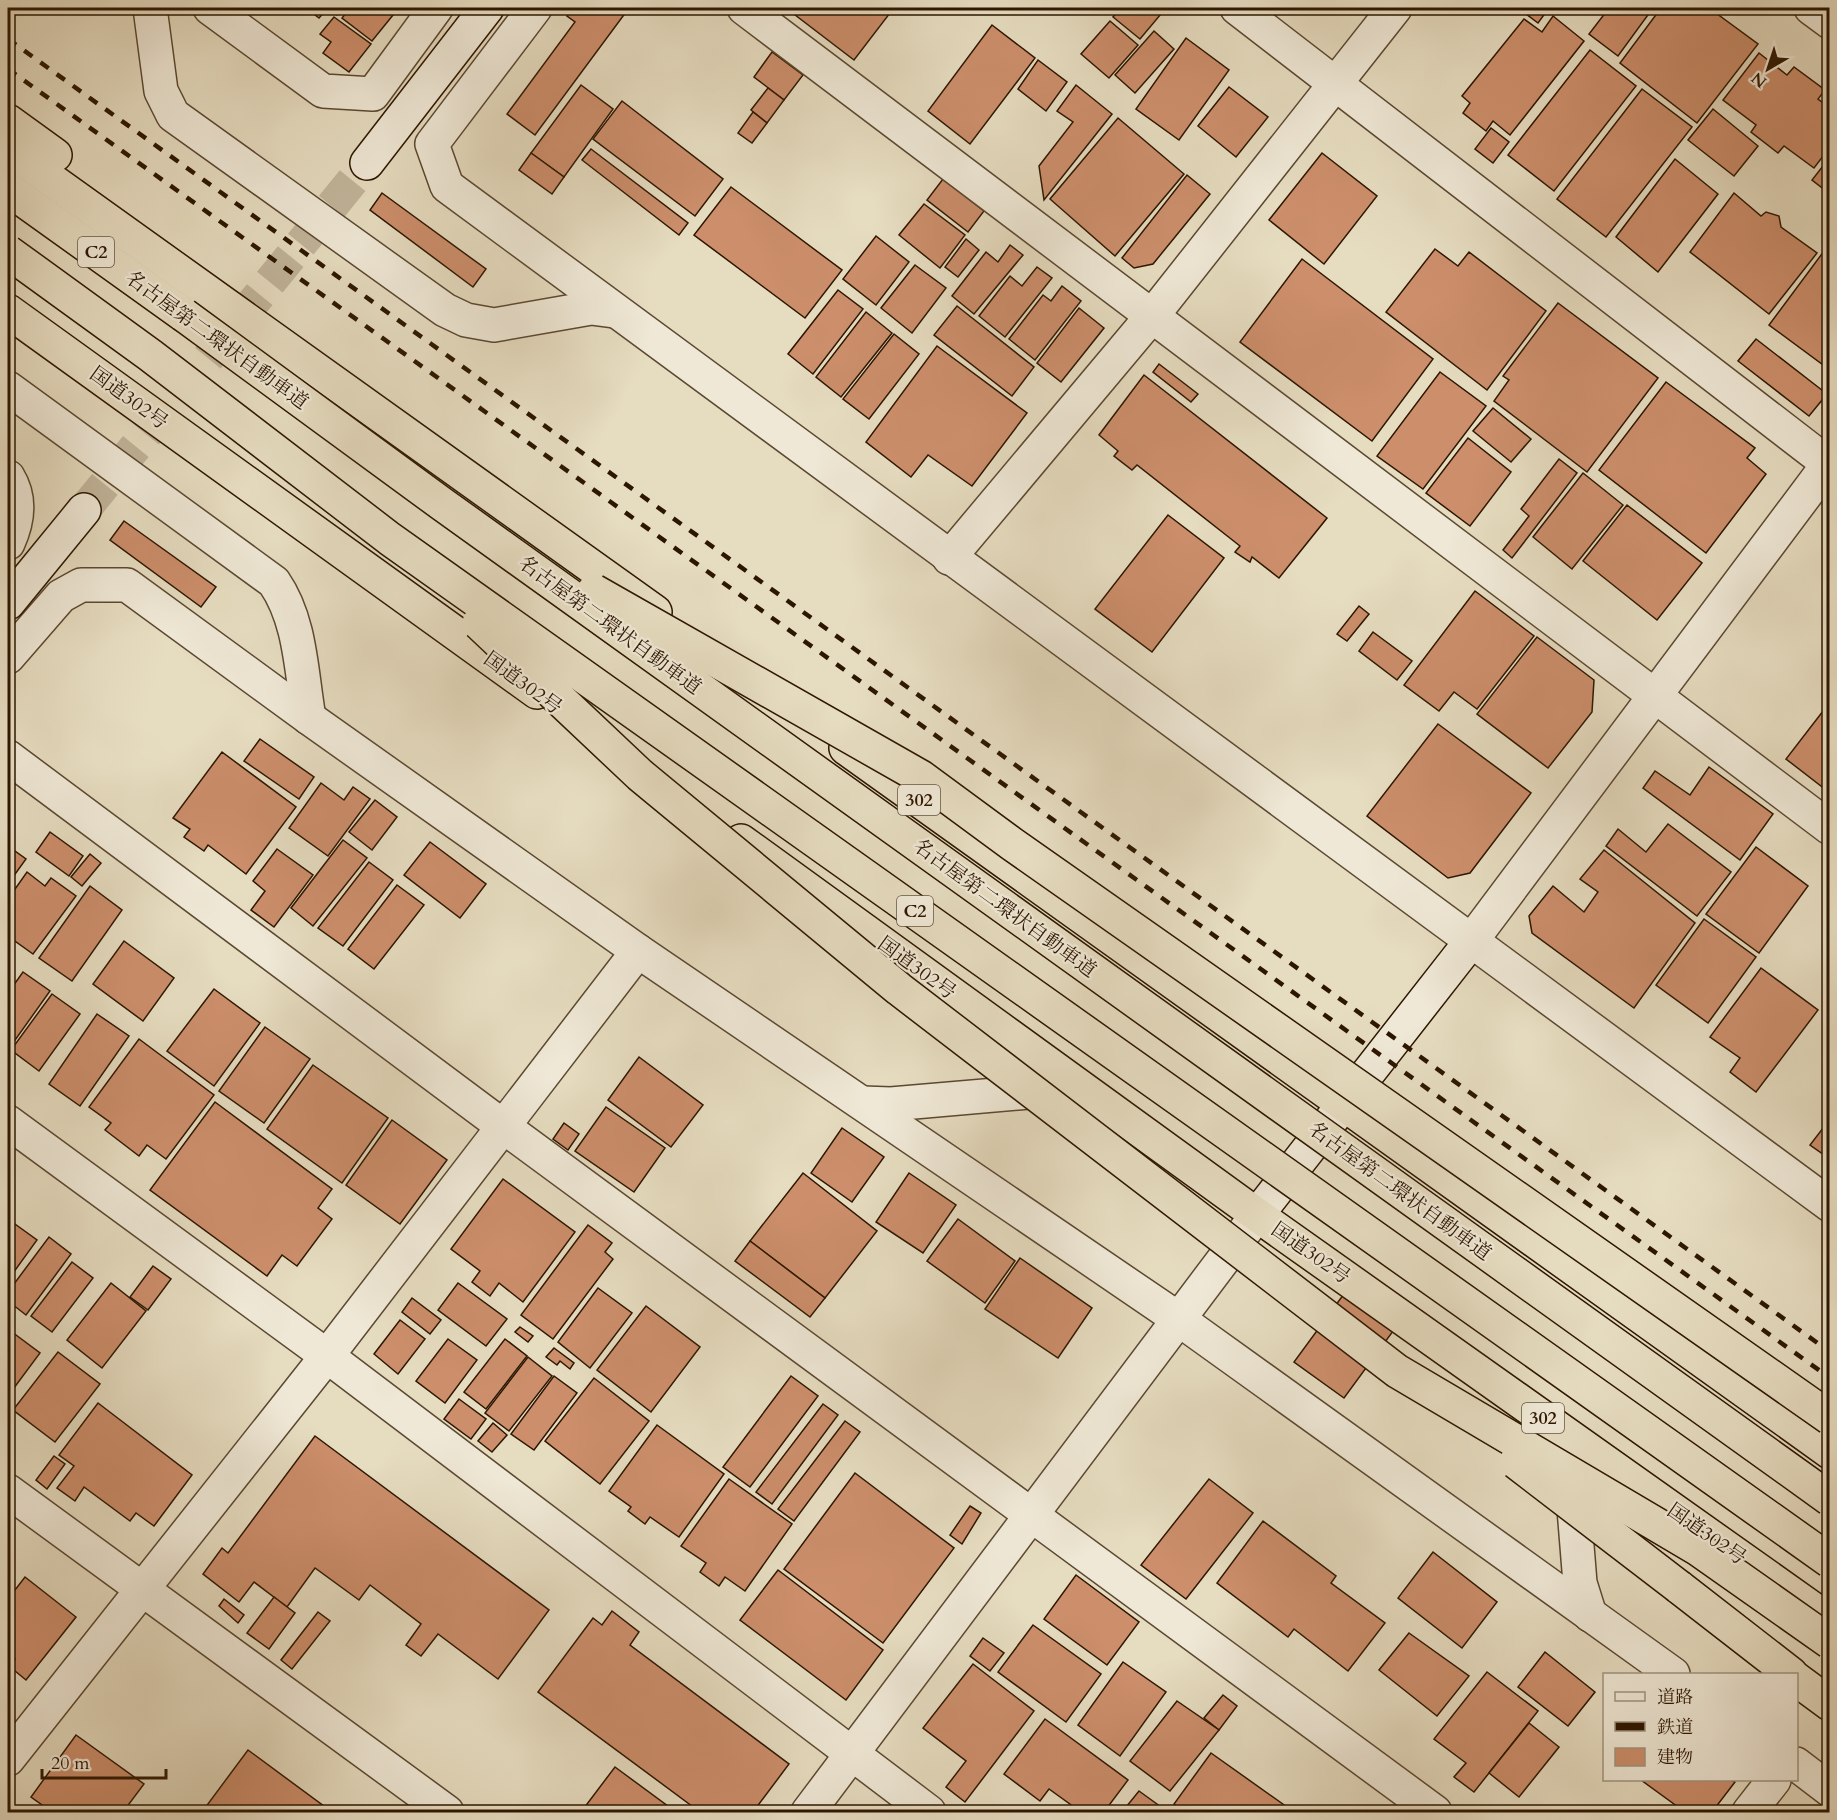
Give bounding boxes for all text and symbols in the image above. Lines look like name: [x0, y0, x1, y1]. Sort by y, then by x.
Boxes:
north arrow: [1738, 39, 1798, 99]
text: N: [1747, 67, 1772, 93]
road number: C2: [78, 237, 114, 267]
street label: 名古屋第二環状自動車道: [120, 264, 314, 416]
street label: 国道302号: [84, 360, 174, 436]
street label: 名古屋第二環状自動車道: [513, 549, 707, 701]
street label: 国道302号: [478, 645, 568, 721]
road number: 302: [898, 785, 940, 815]
street label: 名古屋第二環状自動車道: [908, 832, 1102, 984]
road number: C2: [897, 896, 933, 926]
street label: 国道302号: [872, 930, 962, 1006]
street label: 名古屋第二環状自動車道: [1303, 1115, 1497, 1267]
street label: 国道302号: [1266, 1216, 1356, 1290]
road number: 302: [1522, 1403, 1564, 1433]
street label: 国道302号: [1662, 1497, 1752, 1571]
legend: [1603, 1673, 1798, 1781]
text: 道路: [1657, 1685, 1693, 1710]
text: 鉄道: [1657, 1715, 1693, 1740]
scale bar: [42, 1742, 166, 1780]
text: 建物: [1657, 1745, 1693, 1770]
text: 20 m: [51, 1751, 90, 1776]

